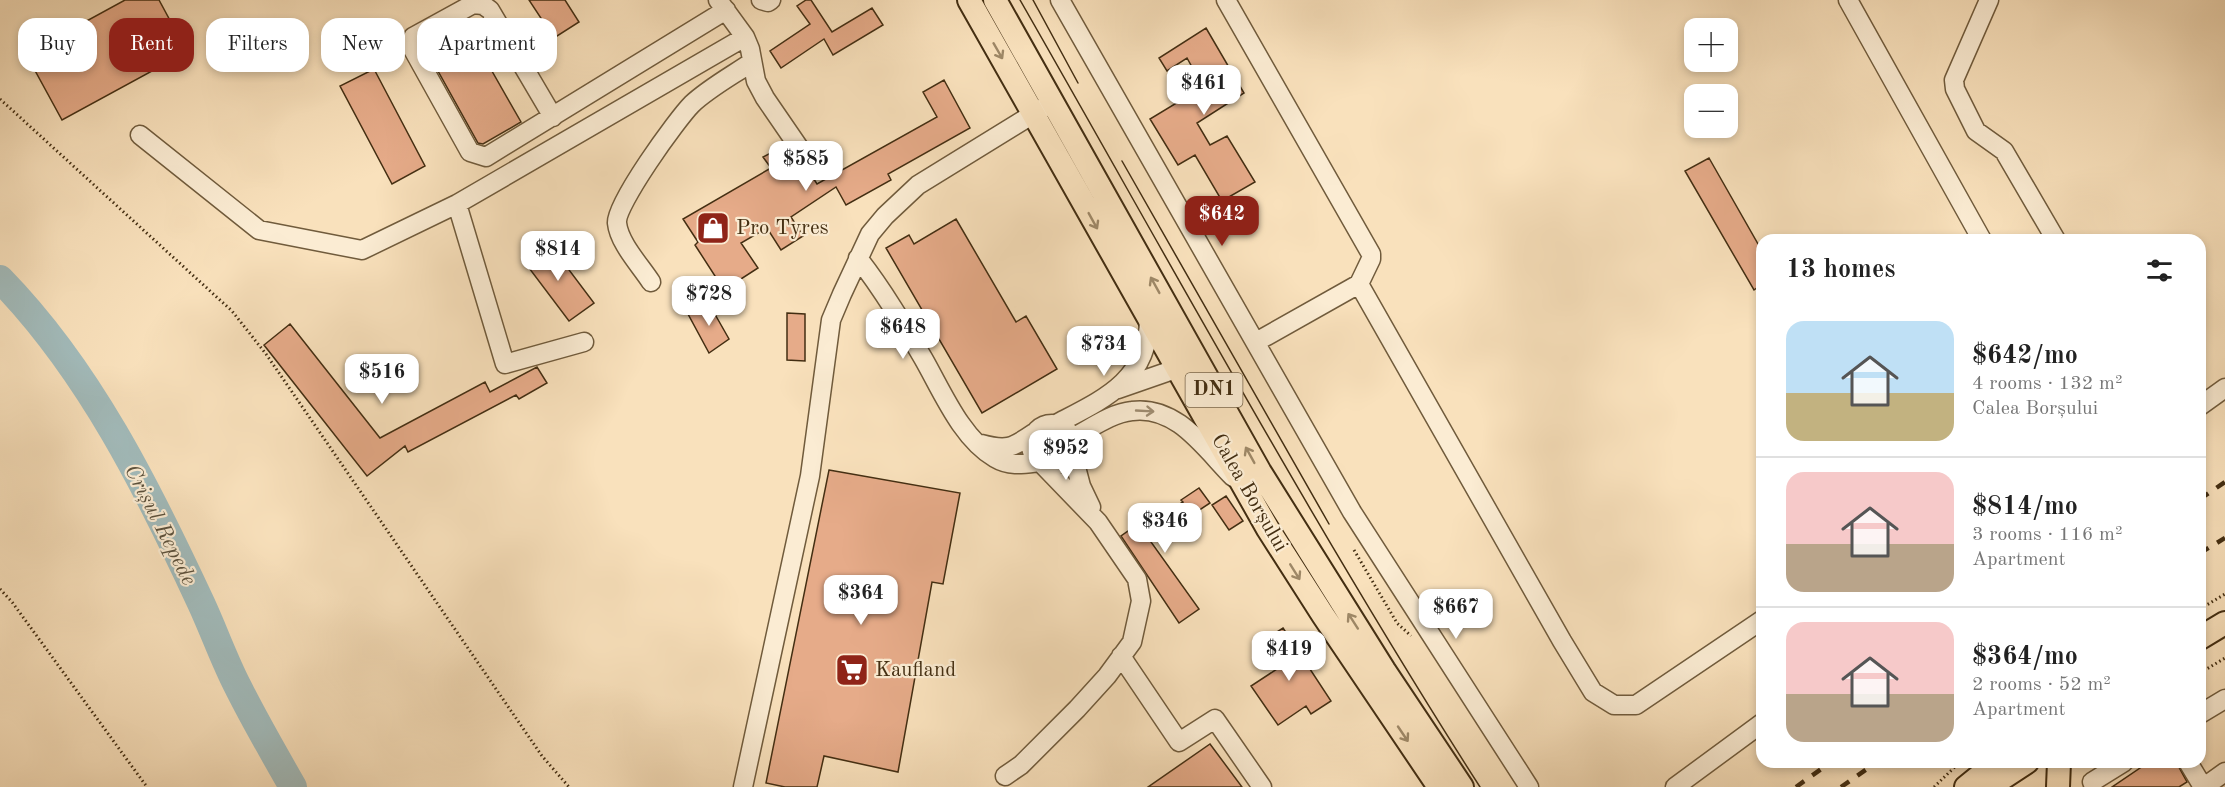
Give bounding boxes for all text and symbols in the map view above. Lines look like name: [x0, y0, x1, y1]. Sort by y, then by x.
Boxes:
chip: Buy: [18, 18, 97, 72]
chip: Rent: [109, 18, 194, 72]
chip: Filters: [206, 18, 309, 72]
chip: New: [321, 18, 405, 72]
chip: Apartment: [417, 18, 557, 72]
map controls: [1684, 18, 1738, 138]
button: +: [1684, 18, 1738, 72]
one-way arrow: [992, 42, 1004, 59]
pin: $461: [1168, 65, 1240, 116]
text: $461: [1181, 74, 1227, 94]
button: −: [1684, 84, 1738, 138]
pin: $585: [770, 141, 842, 192]
text: $585: [783, 150, 829, 170]
pin: $642: [1186, 196, 1258, 247]
text: $642: [1199, 205, 1245, 225]
shop icon: Pro Tyres: [695, 210, 731, 246]
one-way arrow: [1087, 212, 1099, 229]
place label: Pro Tyres: [736, 218, 829, 239]
pin: $814: [522, 231, 594, 282]
text: $814: [535, 240, 581, 260]
icon: filters: [2143, 254, 2176, 287]
text: 13 homes: [1786, 257, 1895, 283]
pin: $728: [673, 276, 745, 327]
one-way arrow: [1149, 277, 1161, 294]
text: $728: [686, 285, 732, 305]
pin: $648: [867, 309, 939, 360]
text: $648: [880, 318, 926, 338]
pin: $734: [1068, 326, 1140, 377]
text: $734: [1081, 335, 1127, 355]
text: $642/mo: [1972, 343, 2078, 369]
icon: home: [1834, 345, 1906, 417]
pin: $516: [346, 354, 418, 405]
text: $516: [359, 363, 405, 383]
road number: DN1: [1186, 373, 1242, 407]
text: 4 rooms · 132 m²: [1972, 374, 2122, 394]
text: Calea Borșului: [1972, 399, 2098, 419]
one-way arrow: [1135, 406, 1154, 417]
pin: $952: [1030, 430, 1102, 481]
street label: Calea Borșului: [1206, 430, 1291, 556]
text: $952: [1043, 439, 1089, 459]
one-way arrow: [1244, 447, 1256, 464]
water label: Crișul Repede: [119, 461, 200, 589]
text: $814/mo: [1972, 494, 2078, 520]
icon: home: [1834, 496, 1906, 568]
pin: $346: [1129, 503, 1201, 554]
text: $346: [1142, 512, 1188, 532]
text: 3 rooms · 116 m²: [1972, 525, 2122, 545]
text: Apartment: [1972, 550, 2066, 570]
one-way arrow: [1290, 563, 1302, 580]
pin: $364: [825, 575, 897, 626]
text: $364: [838, 584, 884, 604]
pin: $667: [1420, 589, 1492, 640]
text: $667: [1433, 598, 1479, 618]
one-way arrow: [1347, 613, 1359, 630]
pin: $419: [1253, 631, 1325, 682]
text: $419: [1266, 640, 1312, 660]
text: $364/mo: [1972, 644, 2078, 670]
icon: home: [1834, 646, 1906, 718]
supermarket icon: Kaufland: [834, 652, 870, 688]
place label: Kaufland: [875, 660, 956, 681]
text: 2 rooms · 52 m²: [1972, 675, 2111, 695]
text: Apartment: [1972, 700, 2066, 720]
one-way arrow: [1398, 725, 1410, 742]

